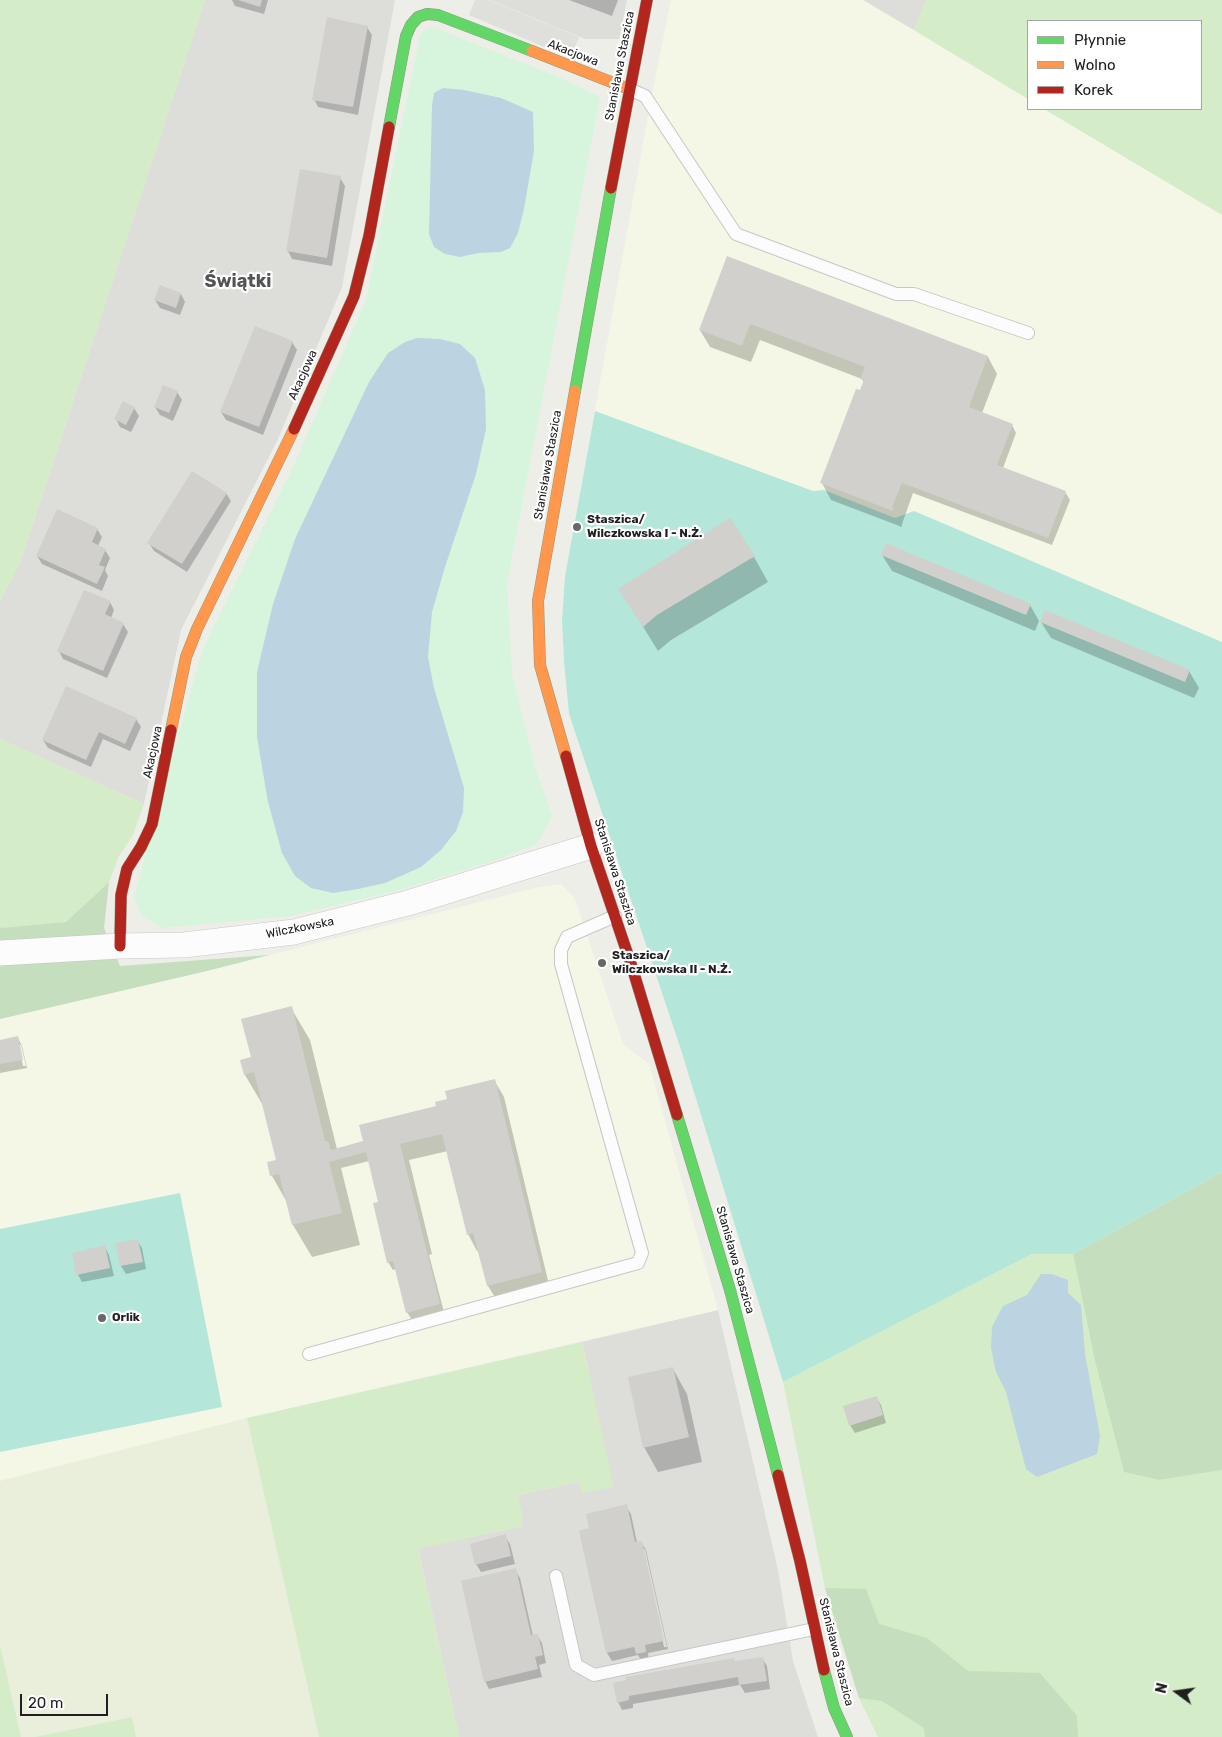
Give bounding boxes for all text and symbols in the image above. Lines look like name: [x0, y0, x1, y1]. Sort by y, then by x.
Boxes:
street label: Stanisława Staszica: [602, 10, 638, 122]
legend: [1027, 20, 1202, 110]
text: Płynnie: [1074, 31, 1126, 49]
street label: Akacjowa: [546, 37, 600, 69]
text: Wolno: [1074, 56, 1116, 74]
text: Korek: [1074, 81, 1113, 99]
district label: Świątki: [205, 271, 271, 293]
street label: Akacjowa: [286, 348, 320, 402]
street label: Stanisława Staszica: [531, 409, 565, 521]
place label: Staszica/ Wilczkowska I - N.Ż.: [587, 513, 702, 541]
marker: Staszica/ Wilczkowska I - N.Ż.: [571, 521, 583, 533]
street label: Akacjowa: [140, 724, 166, 780]
street label: Stanisława Staszica: [591, 817, 639, 927]
street label: Wilczkowska: [265, 914, 335, 942]
place label: Staszica/ Wilczkowska II - N.Ż.: [612, 949, 731, 977]
marker: Staszica/ Wilczkowska II - N.Ż.: [596, 957, 608, 969]
street label: Stanisława Staszica: [713, 1205, 757, 1315]
place label: Orlik: [112, 1311, 140, 1325]
marker: Orlik: [96, 1312, 108, 1324]
street label: Stanisława Staszica: [816, 1596, 856, 1708]
north arrow: [1152, 1667, 1202, 1717]
text: N: [1152, 1681, 1171, 1695]
scale bar: [22, 1684, 110, 1716]
text: 20 m: [28, 1694, 63, 1712]

